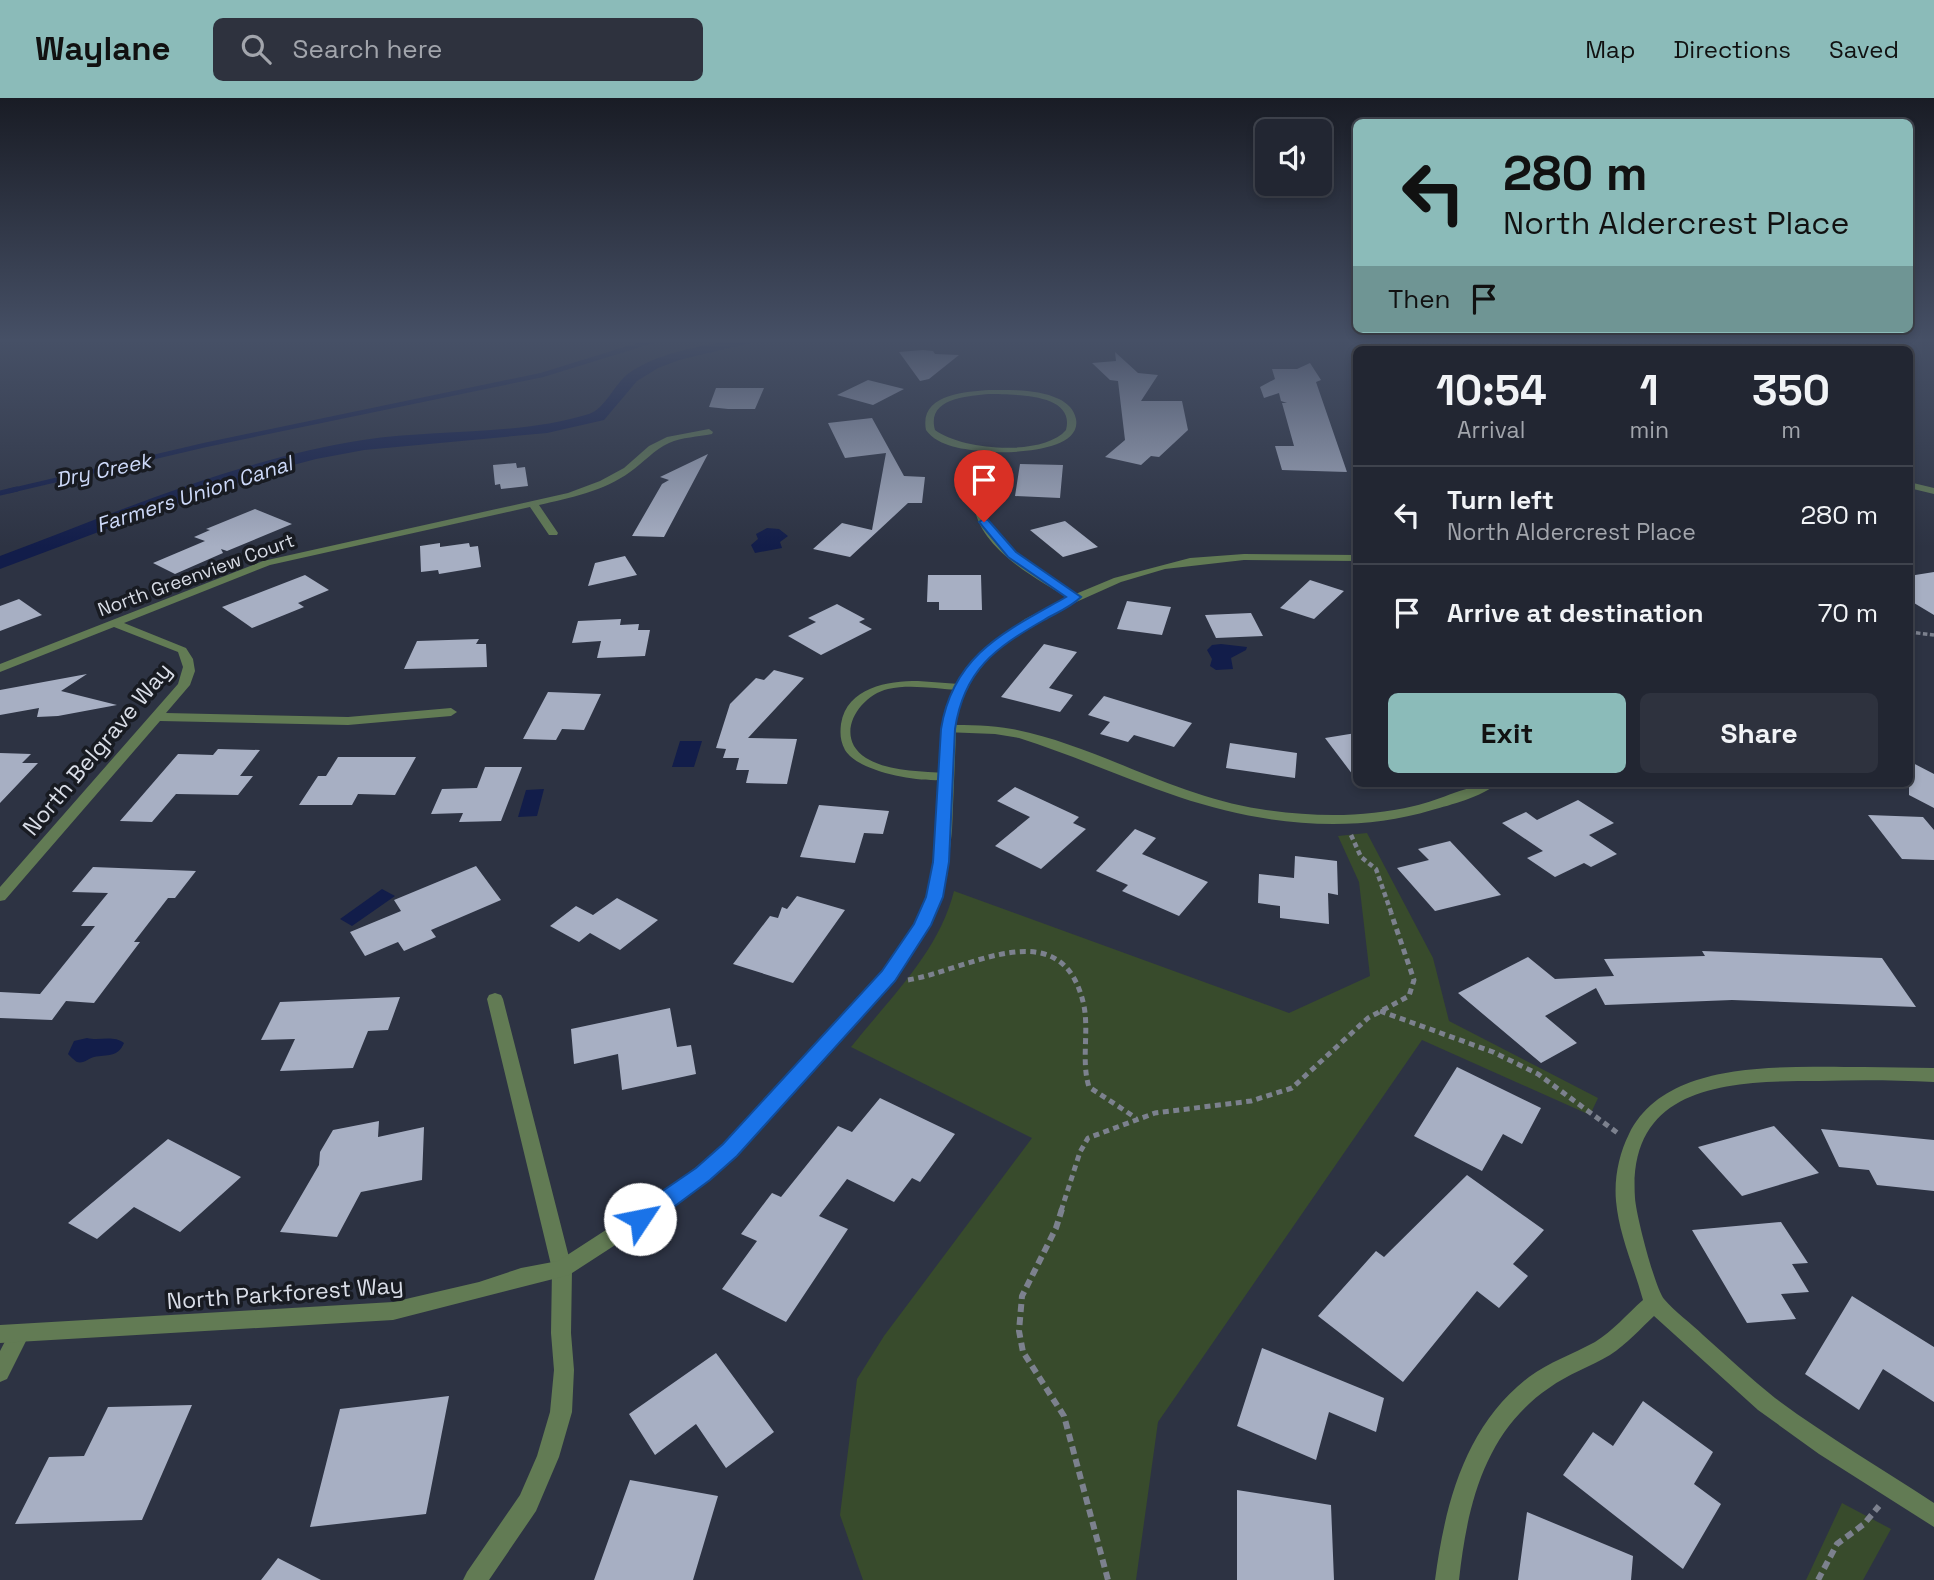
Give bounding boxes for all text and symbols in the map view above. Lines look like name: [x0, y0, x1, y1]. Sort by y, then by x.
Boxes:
search box: [213, 18, 703, 81]
text: Waylane: [35, 28, 171, 70]
icon: search: [237, 30, 275, 68]
text: Search here: [293, 32, 442, 66]
text: Map: [1585, 34, 1635, 65]
text: Directions: [1673, 34, 1791, 65]
text: Saved: [1829, 34, 1899, 65]
map controls: [1255, 119, 1332, 196]
button: sound: [1255, 119, 1332, 196]
text: 280 m: [1503, 142, 1648, 204]
icon: left: [1388, 147, 1479, 238]
text: North Aldercrest Place: [1503, 203, 1849, 243]
icon: arrive: [1465, 280, 1503, 318]
text: Then: [1388, 282, 1451, 316]
text: 10:54: [1436, 364, 1547, 417]
text: 1: [1640, 364, 1659, 417]
text: 350: [1752, 364, 1830, 417]
text: Arrival: [1457, 415, 1525, 445]
text: min: [1630, 415, 1669, 445]
text: m: [1781, 415, 1801, 445]
water label: Dry Creek: [53, 446, 156, 493]
water label: Farmers Union Canal: [92, 449, 298, 538]
pin: [954, 450, 1014, 522]
icon: arrive: [965, 461, 1003, 499]
text: Turn left: [1447, 483, 1554, 517]
icon: left: [1388, 496, 1426, 534]
text: 280 m: [1800, 498, 1878, 532]
text: North Aldercrest Place: [1447, 517, 1696, 547]
street label: North Greenview Court: [94, 528, 298, 622]
icon: arrive: [1388, 594, 1426, 632]
text: Arrive at destination: [1447, 596, 1704, 630]
text: 70 m: [1818, 596, 1878, 630]
street label: North Belgrave Way: [16, 656, 178, 842]
button: Exit: [1388, 693, 1626, 773]
button: Share: [1640, 693, 1878, 773]
position arrow: [603, 1182, 677, 1256]
street label: North Parkforest Way: [166, 1270, 404, 1316]

